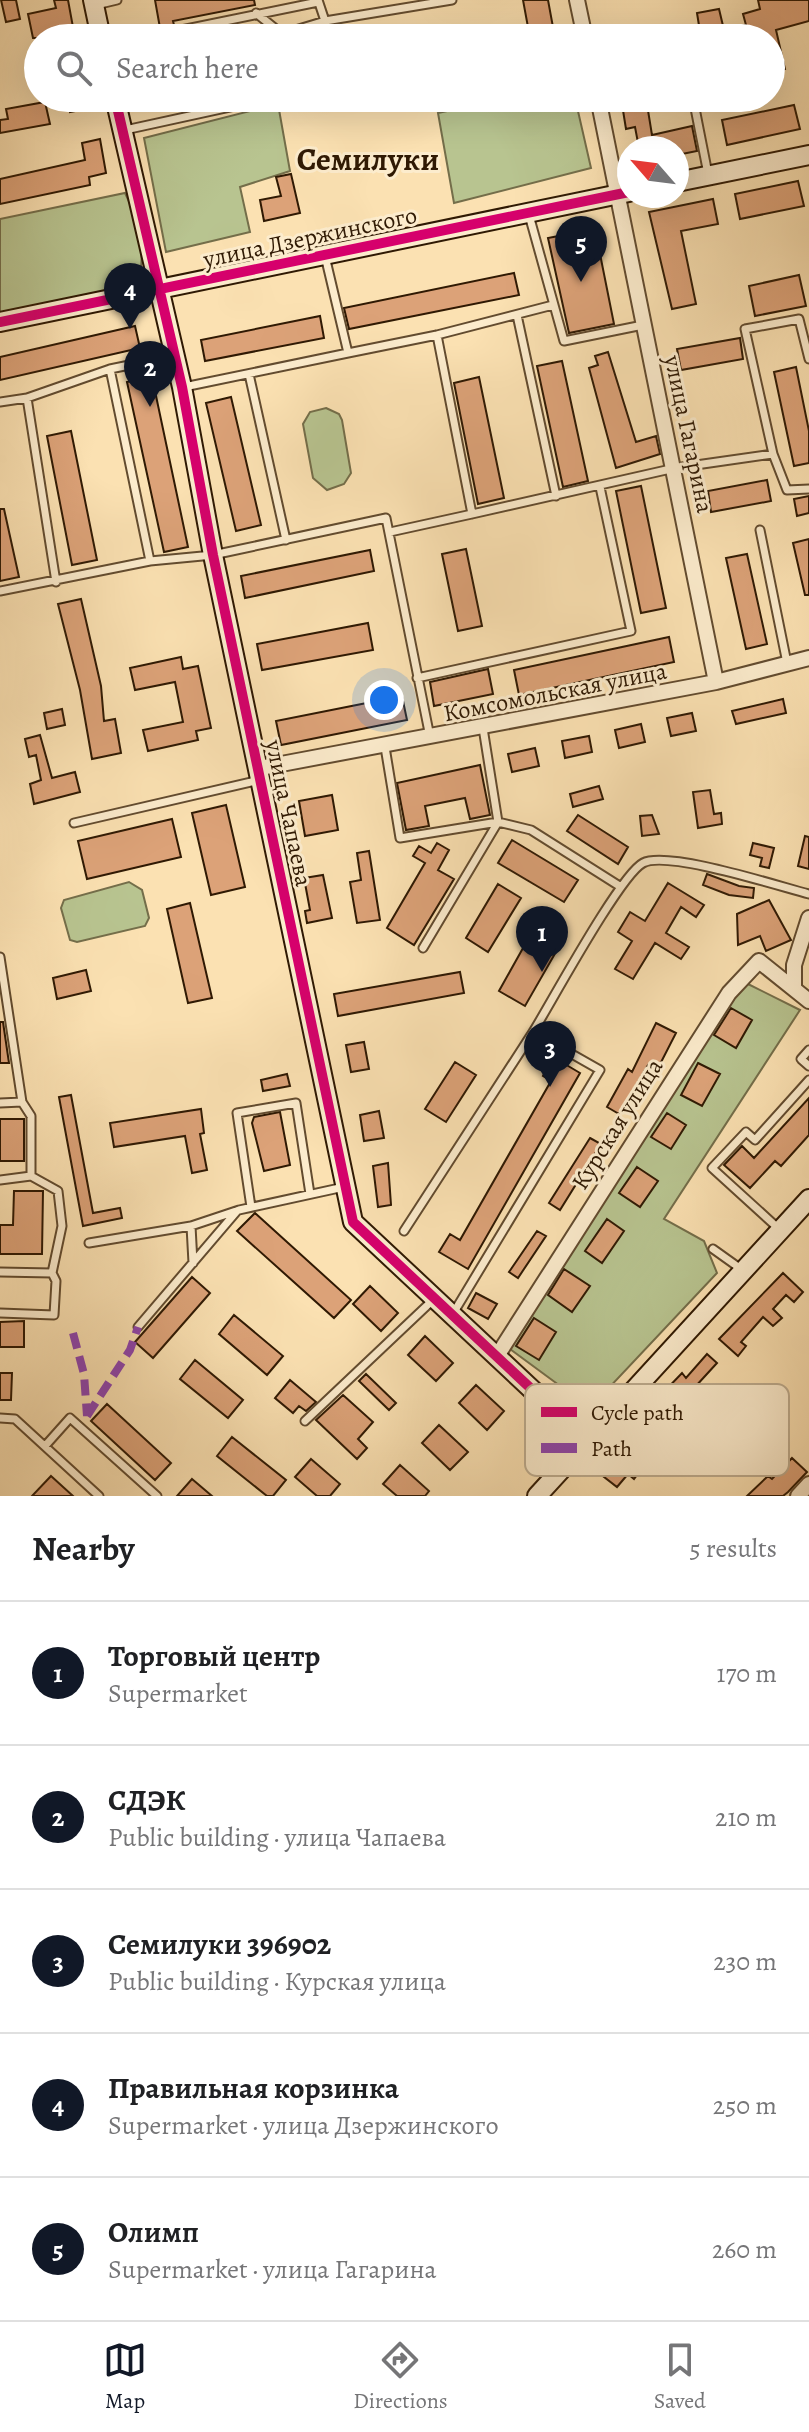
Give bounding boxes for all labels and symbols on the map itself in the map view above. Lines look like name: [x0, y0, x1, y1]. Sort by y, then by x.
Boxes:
north arrow: [617, 136, 689, 208]
district label: Семилуки: [297, 137, 439, 181]
street label: улица Дзержинского: [199, 199, 420, 275]
pin: 5: [555, 216, 607, 282]
pin: 4: [104, 263, 156, 329]
pin: 2: [124, 341, 176, 407]
street label: улица Гагарина: [656, 351, 721, 516]
street label: Комсомольская улица: [441, 655, 669, 729]
your location: [364, 680, 404, 720]
street label: улица Чапаева: [258, 736, 320, 889]
pin: 1: [516, 906, 568, 972]
pin: 3: [524, 1021, 576, 1087]
street label: Курская улица: [564, 1052, 670, 1196]
legend: [525, 1384, 789, 1476]
text: Cycle path: [591, 1398, 684, 1428]
text: Path: [591, 1434, 632, 1464]

